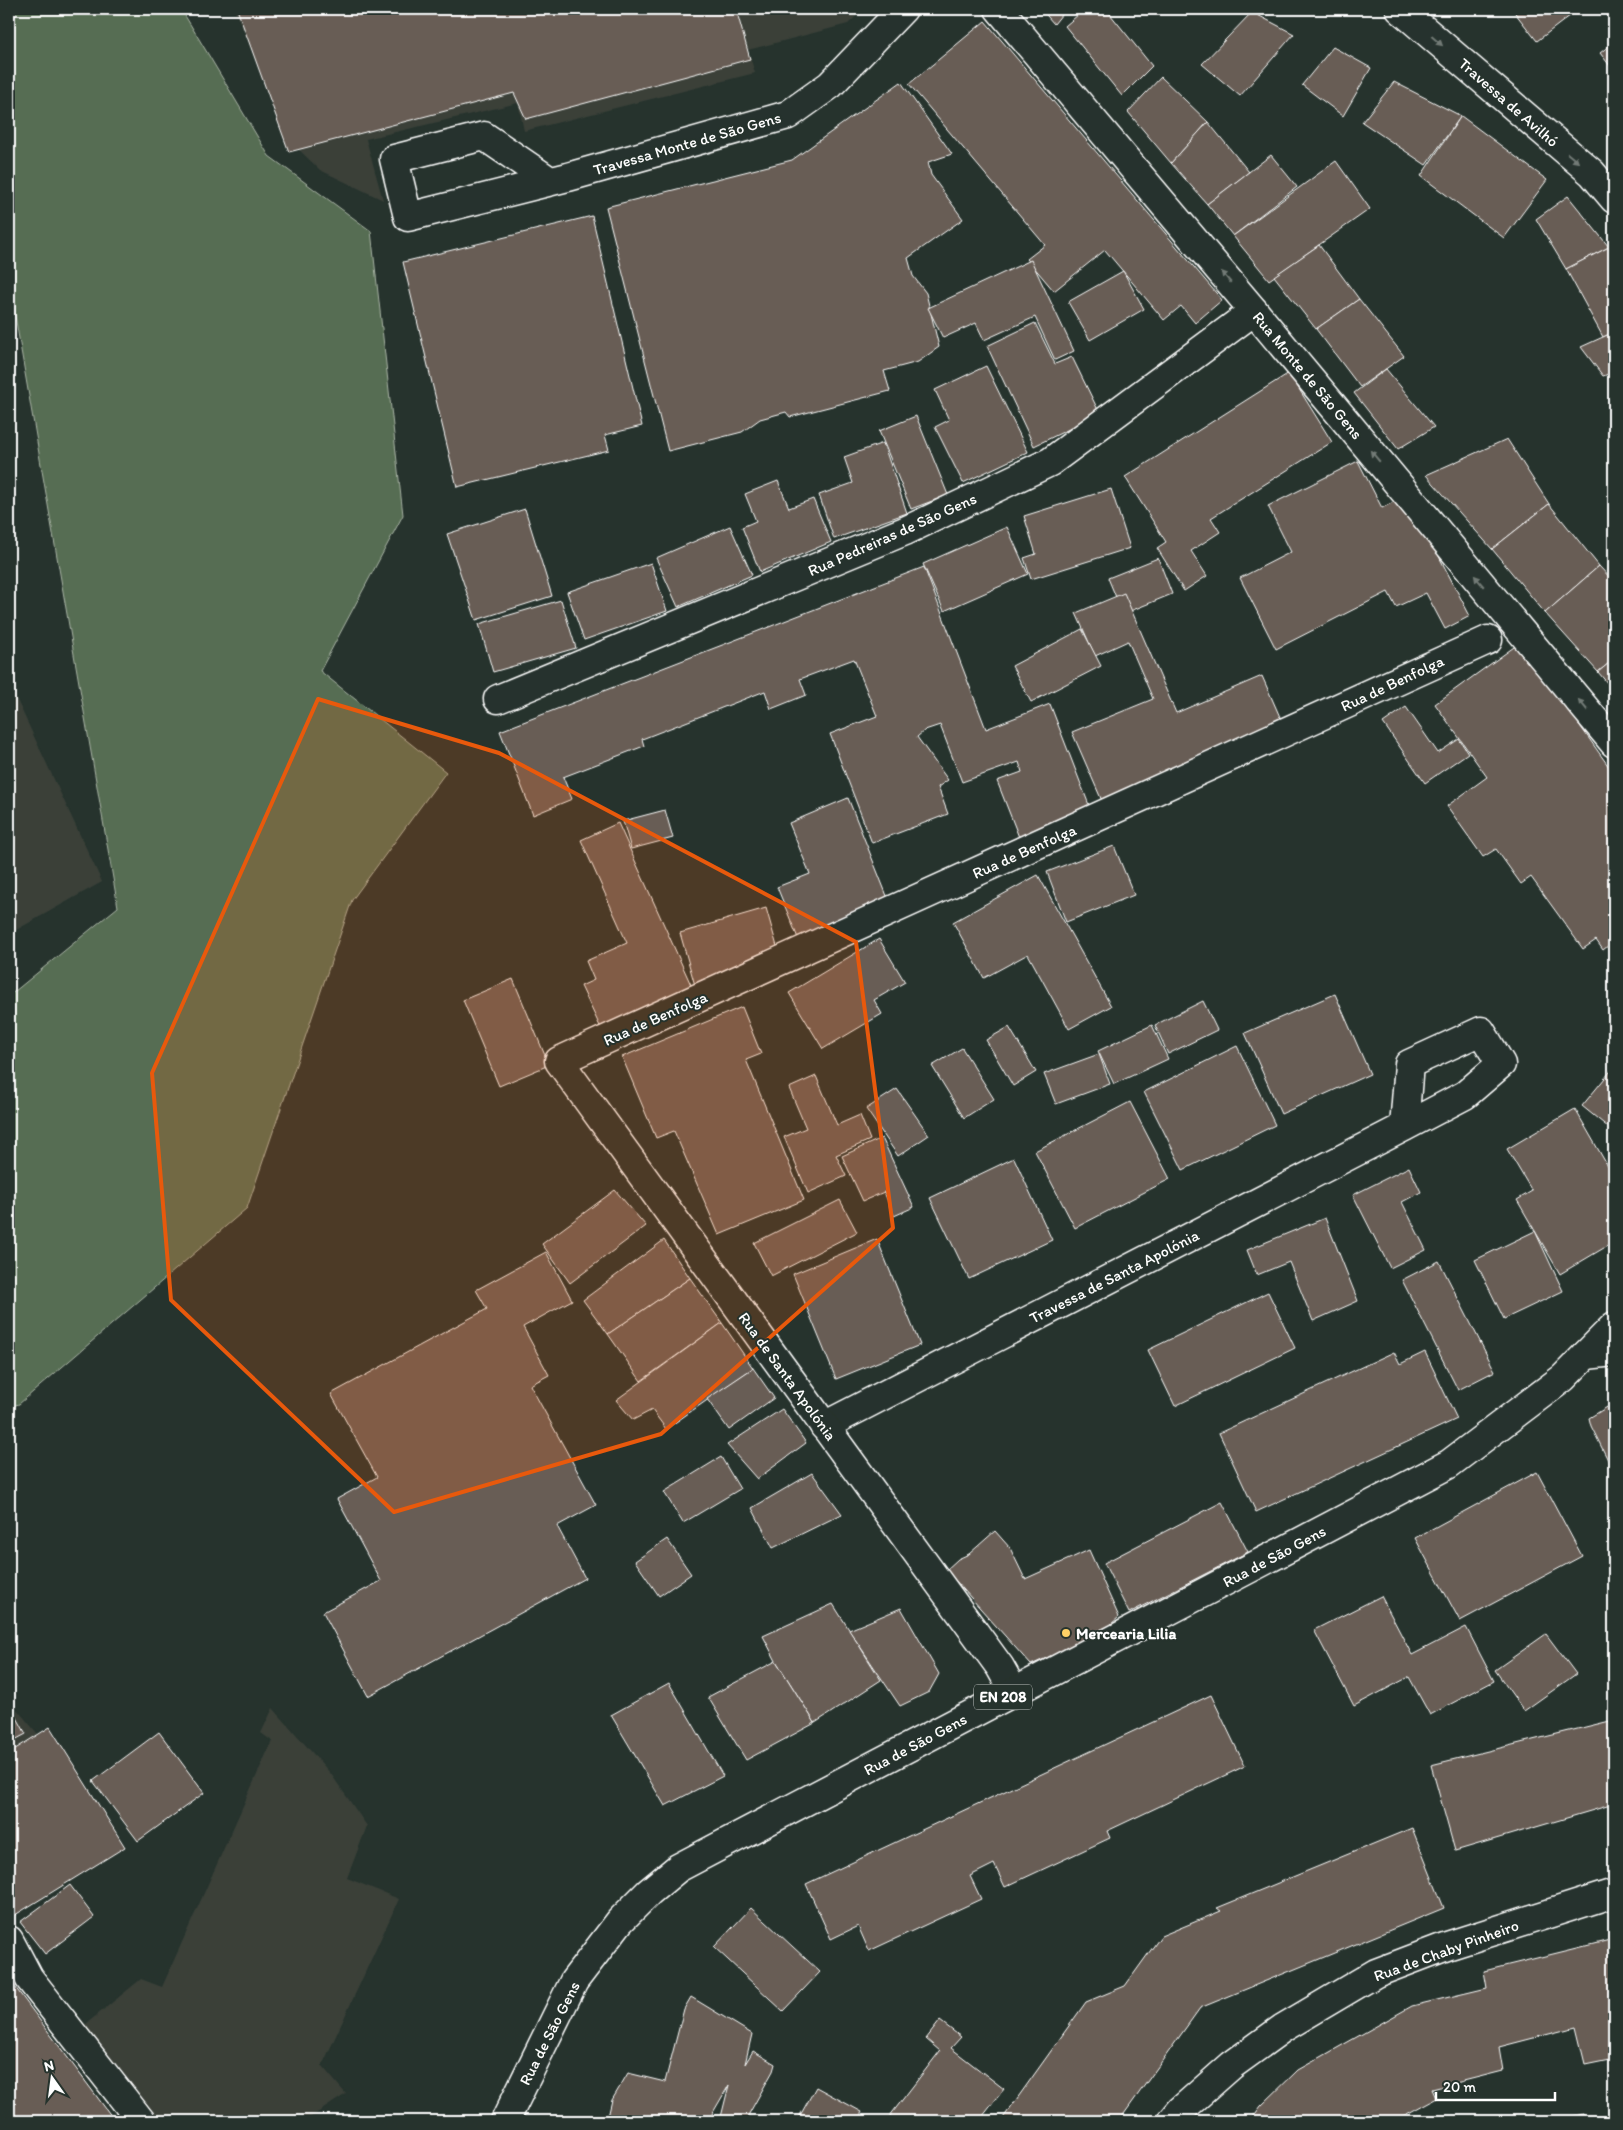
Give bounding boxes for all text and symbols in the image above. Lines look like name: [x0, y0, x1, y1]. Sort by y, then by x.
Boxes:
one-way arrow: [1430, 35, 1443, 46]
street label: Travessa de Avilhó: [1455, 54, 1563, 151]
street label: Travessa Monte de São Gens: [591, 108, 783, 179]
one-way arrow: [1567, 152, 1580, 163]
one-way arrow: [1220, 272, 1232, 284]
street label: Rua Monte de São Gens: [1249, 308, 1367, 443]
one-way arrow: [1370, 449, 1381, 462]
street label: Rua Pedreiras de São Gens: [805, 489, 979, 580]
one-way arrow: [1473, 575, 1485, 587]
street label: Rua de Benfolga: [1338, 651, 1448, 716]
one-way arrow: [1577, 700, 1589, 712]
street label: Rua de Benfolga: [969, 820, 1080, 883]
street label: Rua de Benfolga: [600, 987, 711, 1050]
street label: Travessa de Santa Apolónia: [1026, 1225, 1203, 1328]
street label: Rua de Santa Apolónia: [735, 1308, 841, 1444]
street label: Rua de São Gens: [1219, 1521, 1329, 1592]
place label: Mercearia Lilia: [1076, 1624, 1176, 1643]
marker: Mercearia Lilia: [1060, 1627, 1072, 1639]
road number: EN 208: [974, 1684, 1032, 1710]
street label: Rua de São Gens: [860, 1709, 970, 1780]
street label: Rua de Chaby Pinheiro: [1371, 1915, 1521, 1986]
street label: Rua de São Gens: [515, 1978, 584, 2088]
north arrow: [28, 2052, 78, 2102]
text: N: [42, 2056, 56, 2075]
scale bar: [1436, 2070, 1554, 2102]
text: 20 m: [1443, 2078, 1477, 2096]

